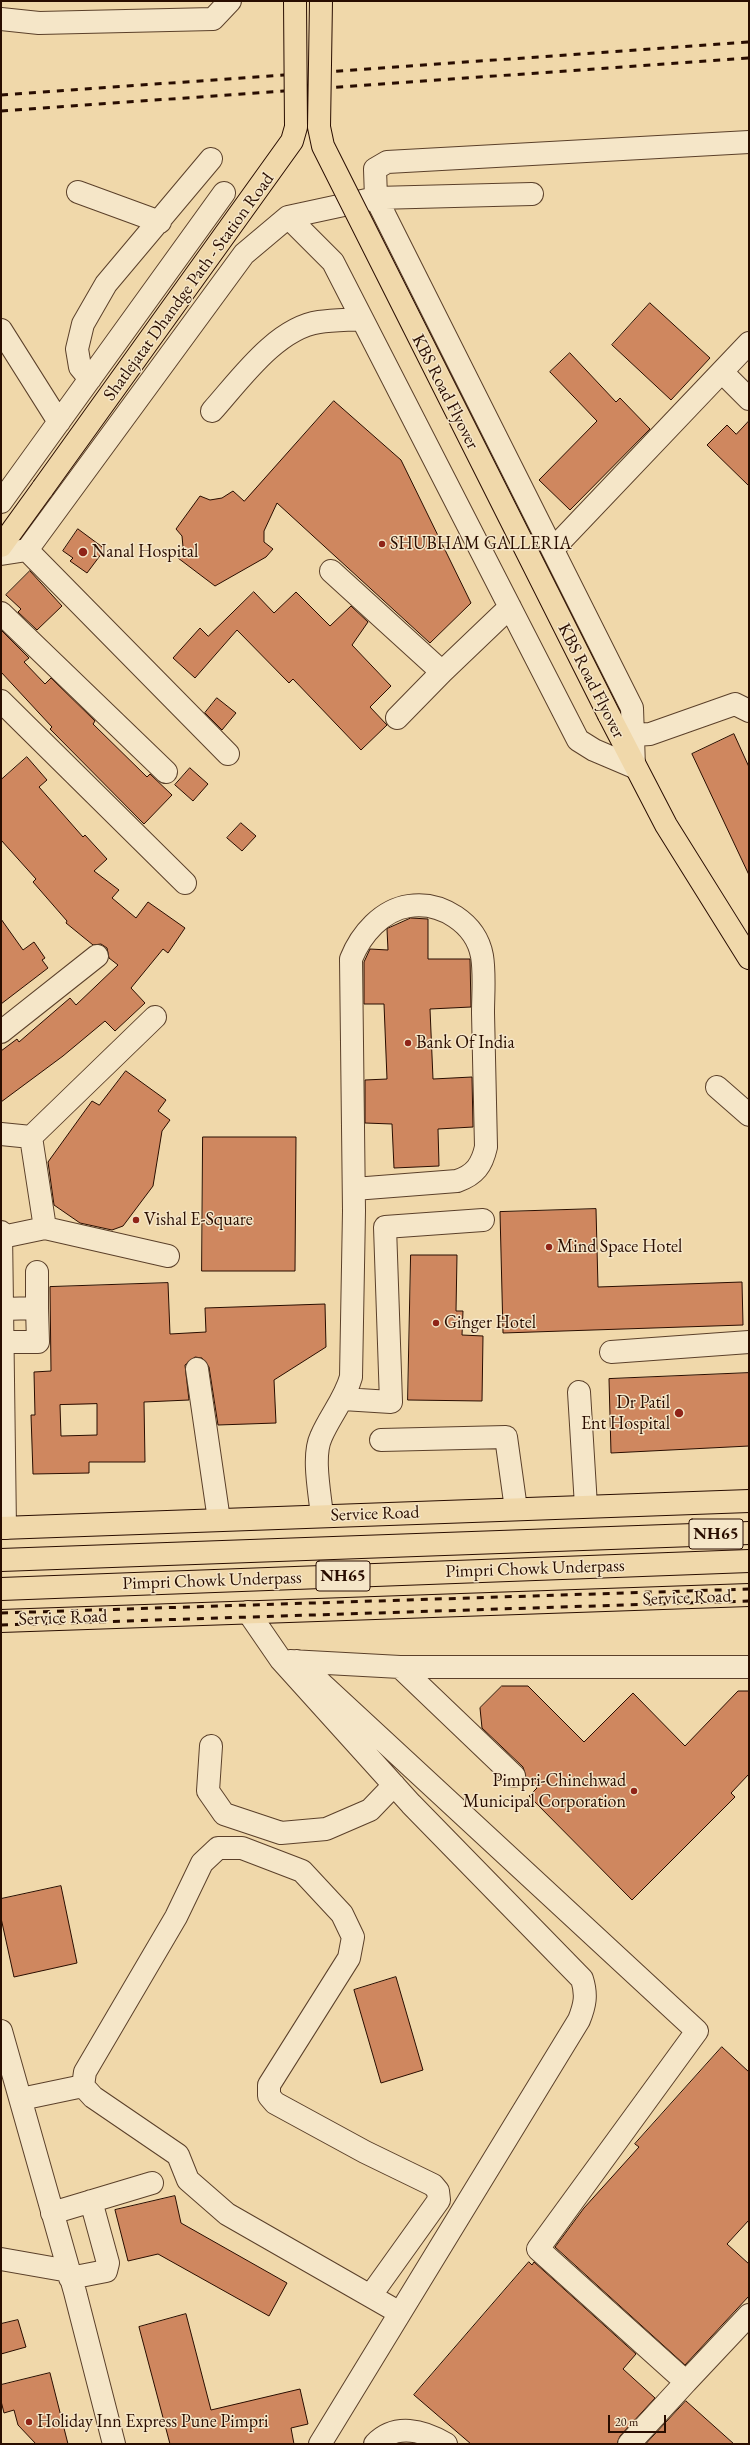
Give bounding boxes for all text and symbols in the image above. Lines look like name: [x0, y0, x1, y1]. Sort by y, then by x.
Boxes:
street label: Shatlejatat Dhandge Path - Station Road: [99, 169, 279, 405]
street label: KBS Road Flyover: [407, 331, 483, 453]
place label: SHUBHAM GALLERIA: [390, 533, 572, 555]
marker: SHUBHAM GALLERIA: [377, 539, 387, 549]
place label: Nanal Hospital: [92, 541, 198, 563]
marker: Nanal Hospital: [77, 546, 89, 558]
street label: KBS Road Flyover: [553, 620, 629, 742]
place label: Bank Of India: [416, 1032, 515, 1054]
marker: Bank Of India: [403, 1038, 413, 1048]
place label: Vishal E-Square: [144, 1209, 253, 1231]
marker: Vishal E-Square: [131, 1215, 141, 1225]
place label: Mind Space Hotel: [557, 1236, 682, 1258]
marker: Mind Space Hotel: [544, 1242, 554, 1252]
place label: Ginger Hotel: [444, 1312, 536, 1334]
marker: Ginger Hotel: [431, 1318, 441, 1328]
place label: Dr Patil Ent Hospital: [581, 1392, 670, 1434]
marker: Dr Patil Ent Hospital: [673, 1407, 685, 1419]
street label: Service Road: [330, 1502, 420, 1526]
road number: NH65: [689, 1519, 743, 1549]
street label: Pimpri Chowk Underpass: [445, 1555, 625, 1583]
road number: NH65: [316, 1561, 370, 1591]
street label: Pimpri Chowk Underpass: [122, 1567, 302, 1595]
street label: Service Road: [642, 1586, 732, 1610]
street label: Service Road: [18, 1606, 108, 1630]
place label: Pimpri-Chinchwad Municipal Corporation: [463, 1770, 626, 1812]
marker: Pimpri-Chinchwad Municipal Corporation: [629, 1786, 639, 1796]
scale bar: [610, 2407, 668, 2433]
place label: Holiday Inn Express Pune Pimpri: [37, 2411, 268, 2433]
text: 20 m: [615, 2414, 638, 2430]
marker: Holiday Inn Express Pune Pimpri: [24, 2417, 34, 2427]

